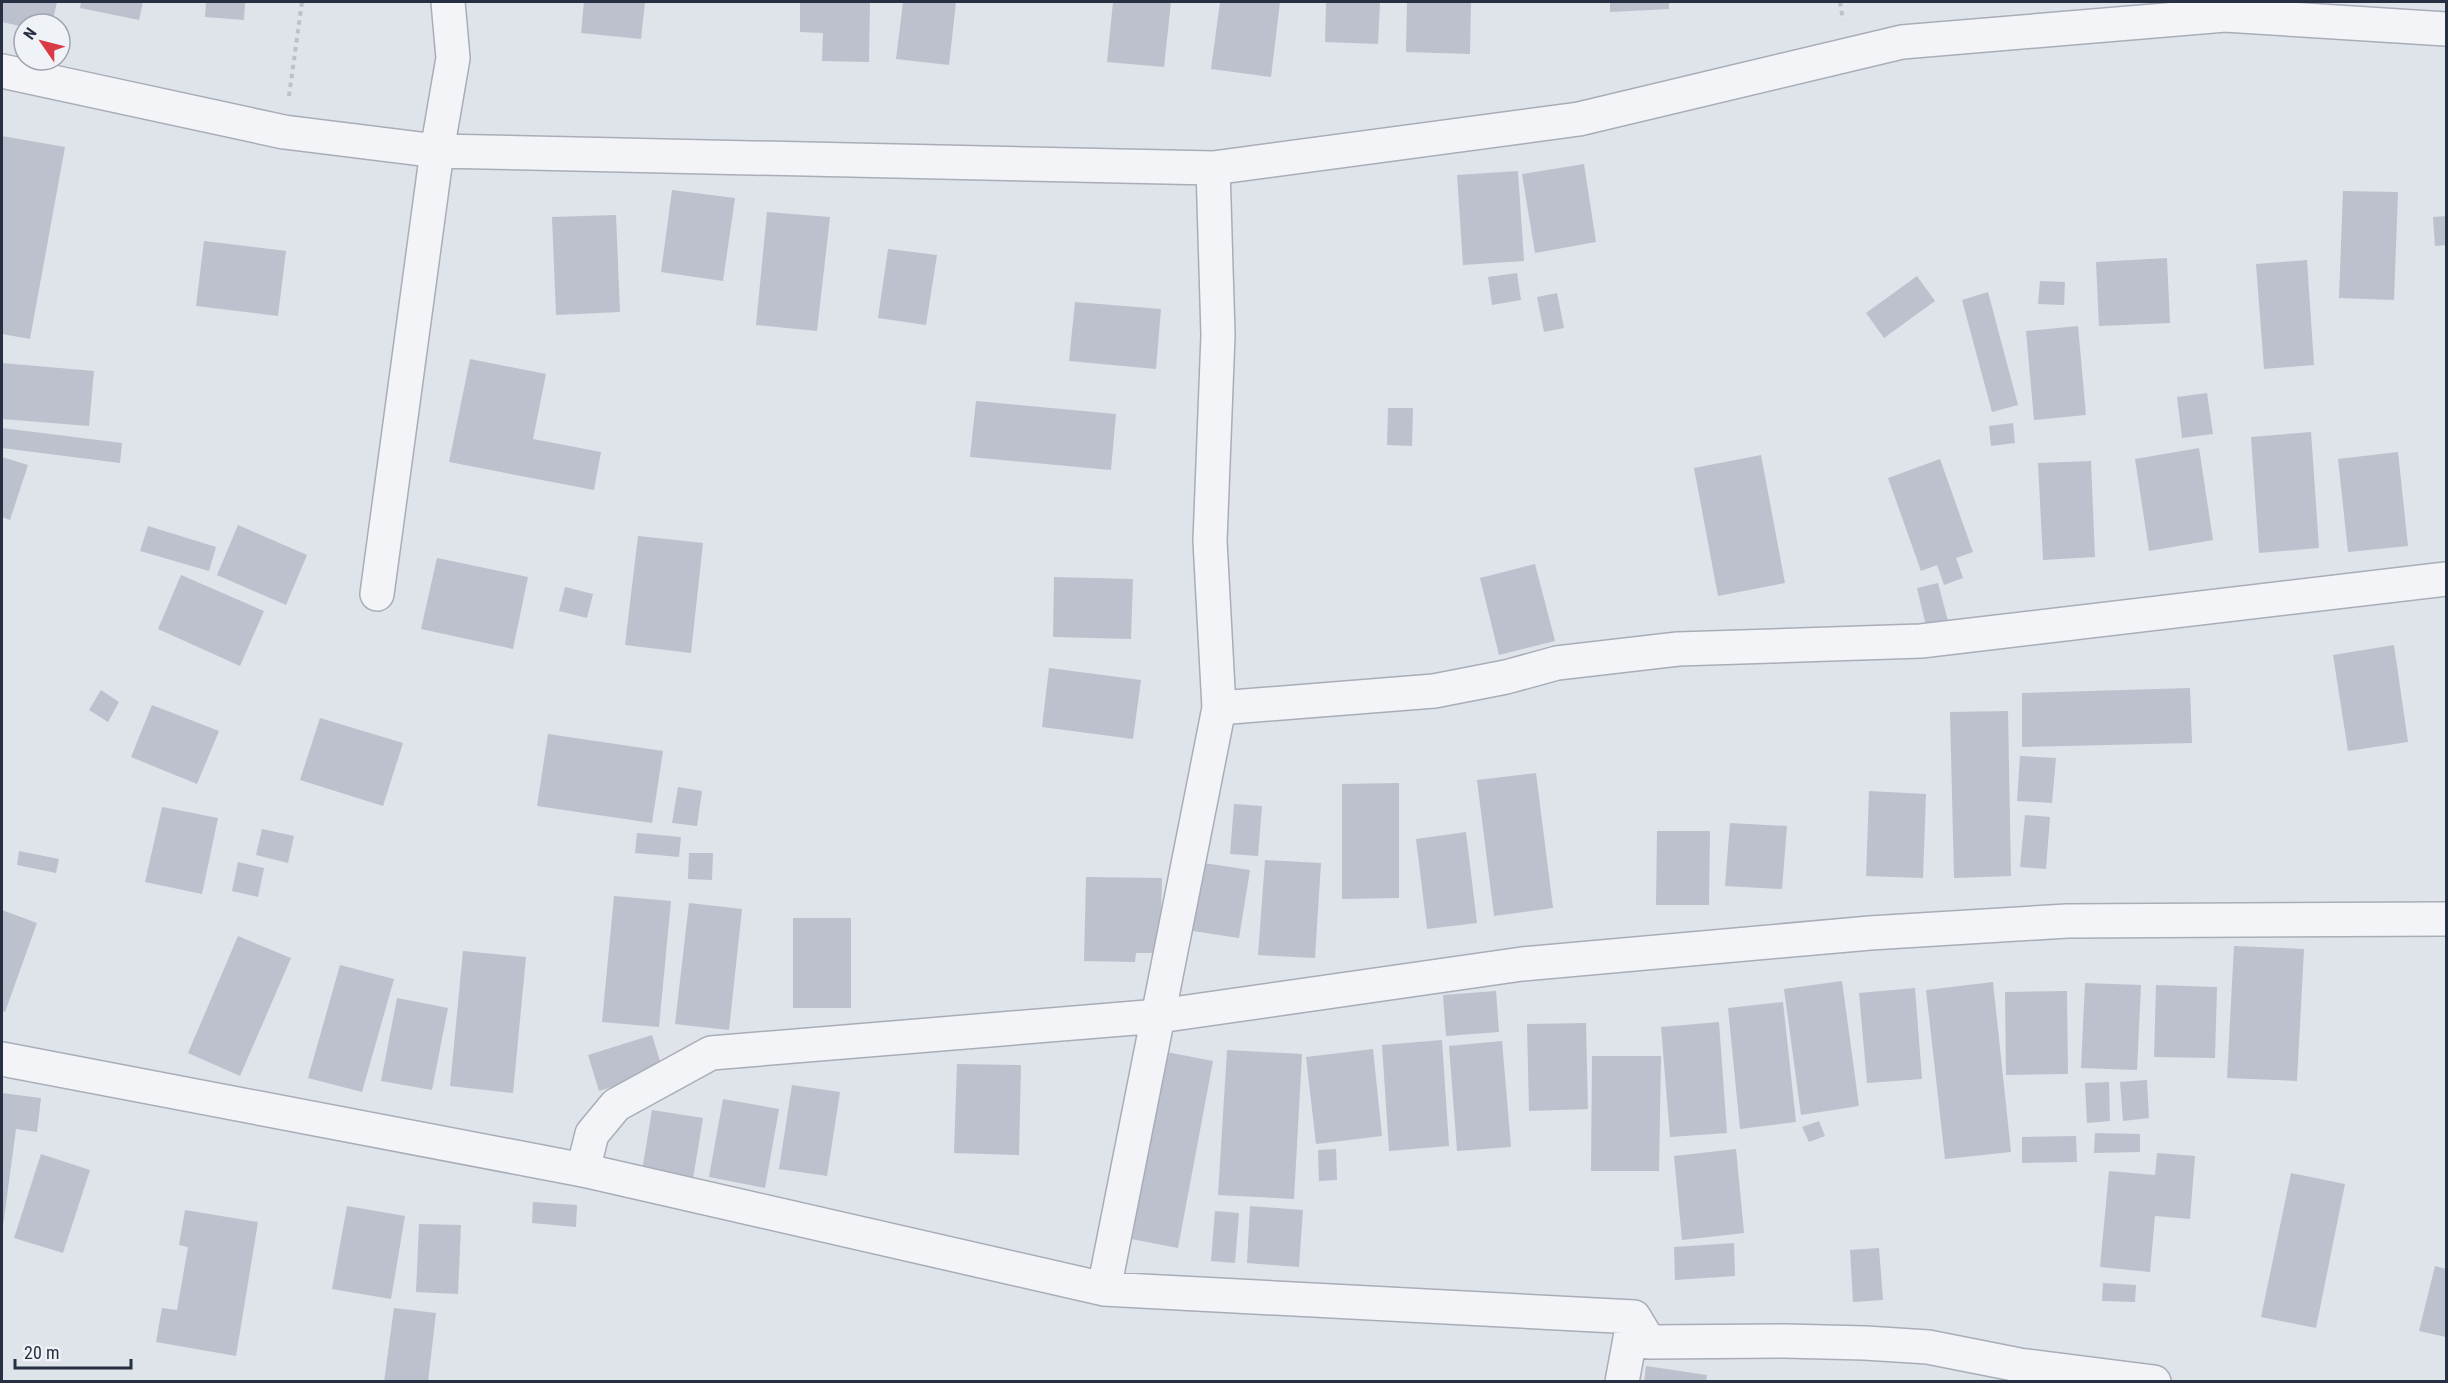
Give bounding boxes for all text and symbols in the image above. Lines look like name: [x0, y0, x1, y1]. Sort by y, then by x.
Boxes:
north arrow: [12, 12, 72, 72]
text: N: [20, 24, 41, 43]
scale bar: [15, 1332, 130, 1370]
text: 20 m: [24, 1342, 59, 1363]

